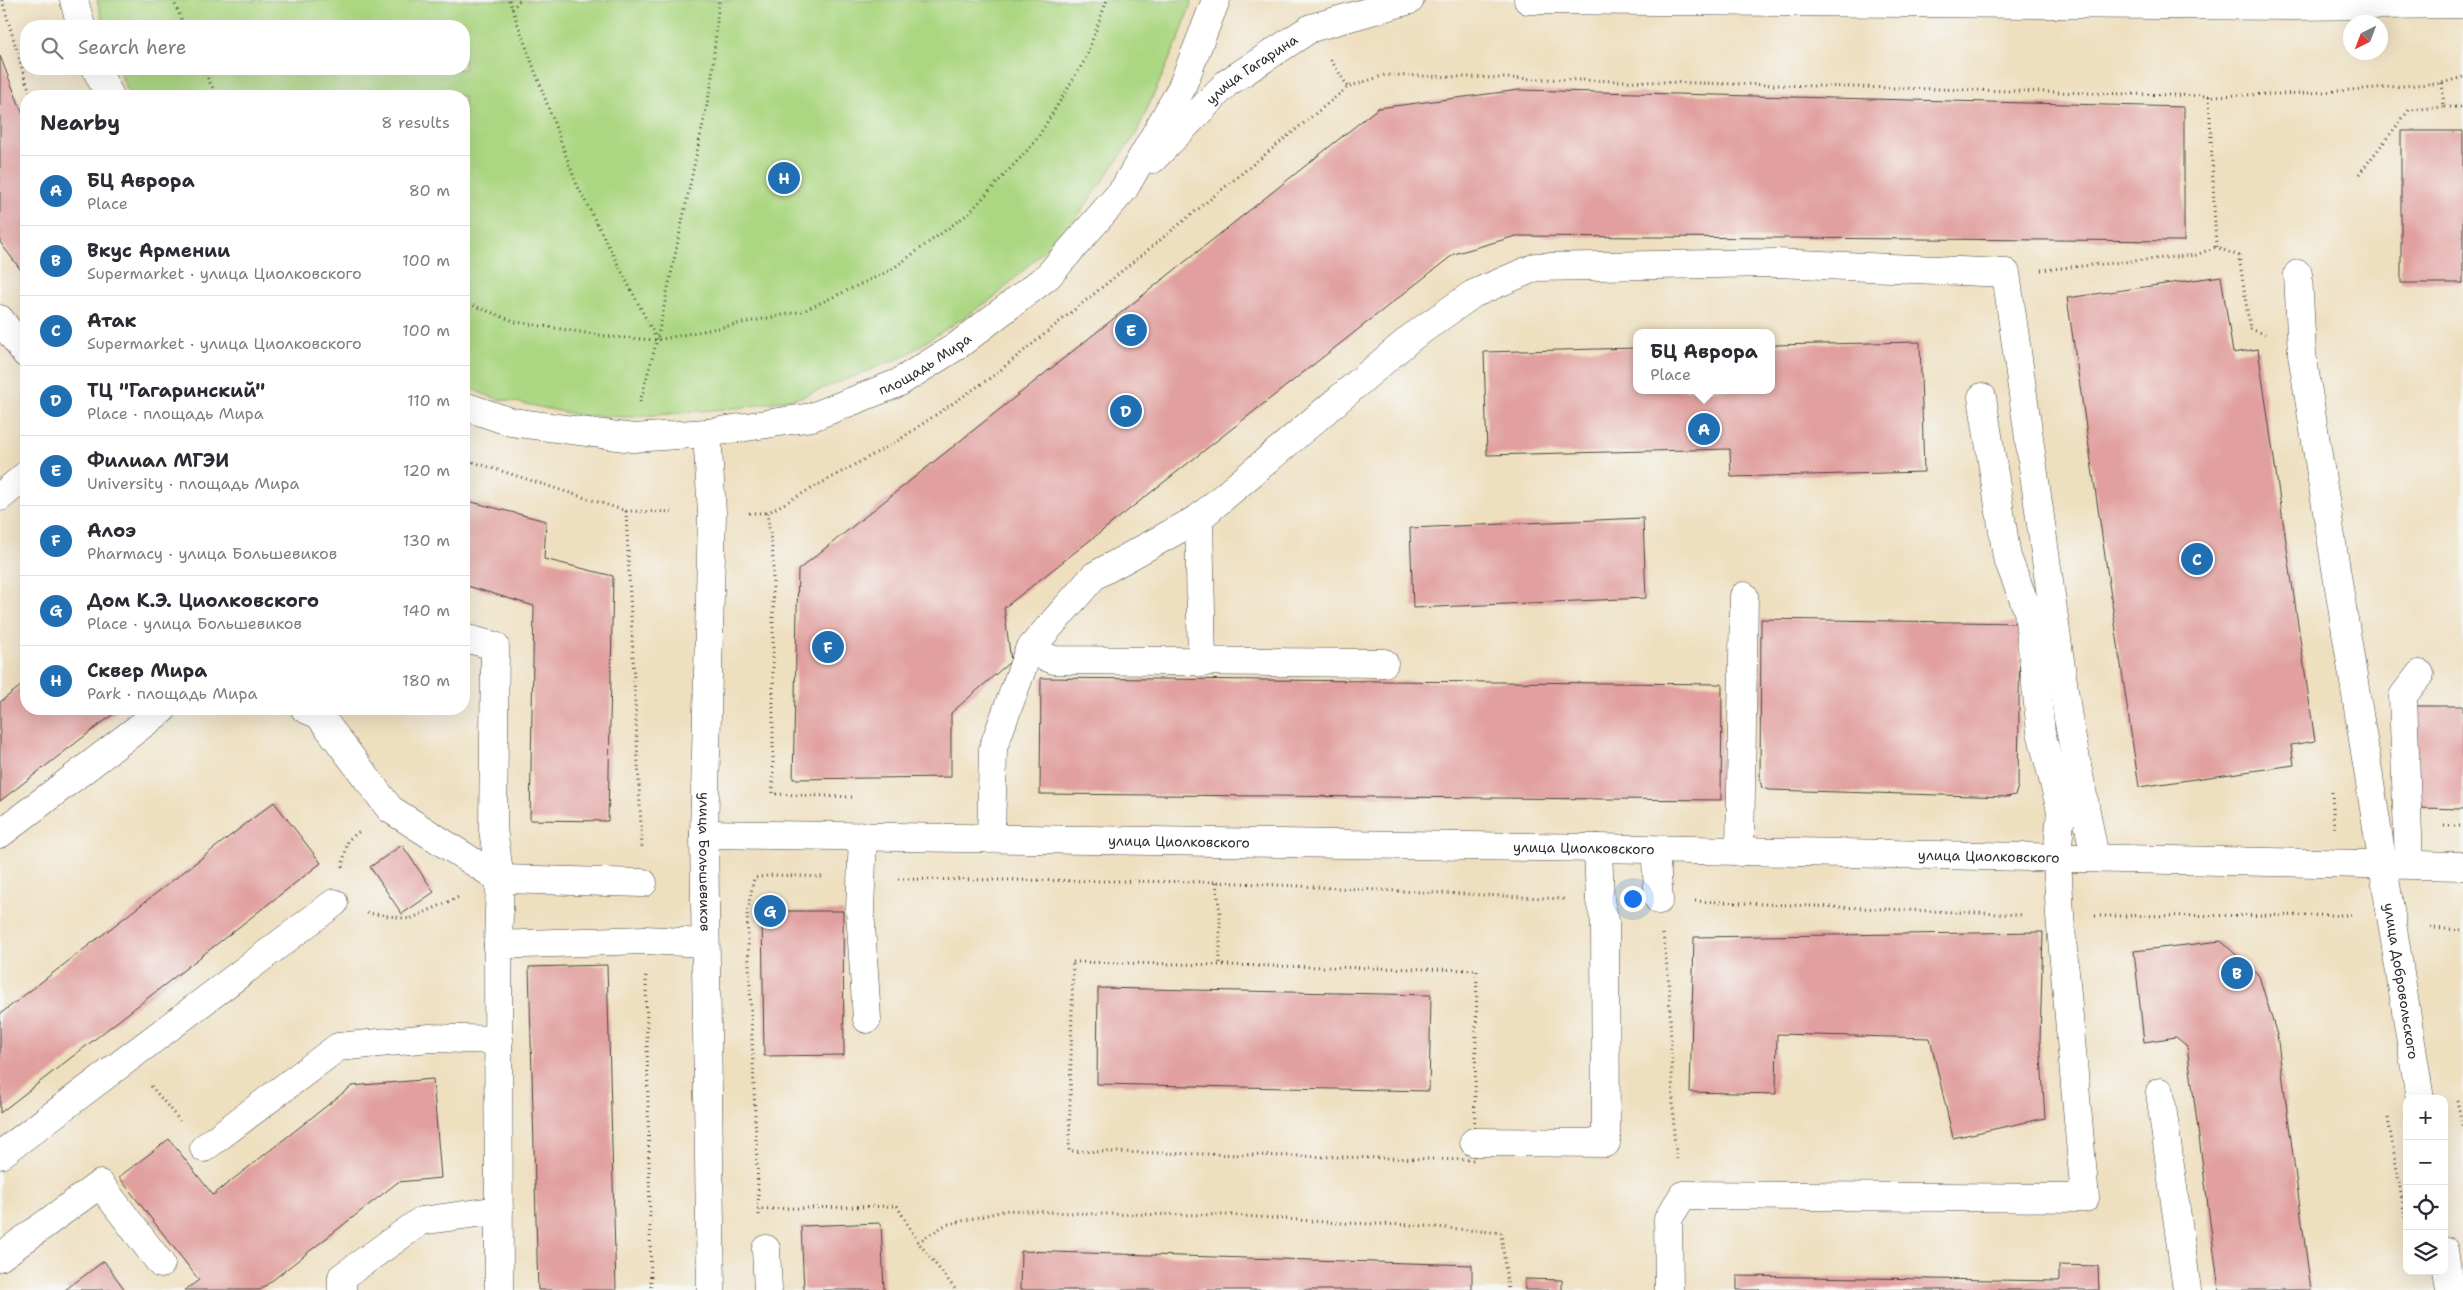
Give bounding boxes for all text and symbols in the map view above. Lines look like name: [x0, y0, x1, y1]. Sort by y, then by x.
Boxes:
north arrow: [2343, 15, 2388, 60]
search box: [20, 20, 470, 75]
street label: улица Гагарина: [1202, 30, 1301, 108]
icon: search: [38, 34, 66, 62]
text: Search here: [78, 35, 187, 60]
text: Nearby: [40, 109, 120, 137]
text: 8 results: [381, 112, 450, 133]
pin: H: [768, 159, 800, 197]
text: БЦ Аврора: [87, 168, 195, 193]
text: A: [50, 180, 62, 201]
text: 80 m: [409, 180, 450, 201]
text: Place: [87, 193, 128, 214]
text: Вкус Армении: [87, 238, 230, 263]
text: B: [51, 250, 61, 271]
text: 100 m: [402, 250, 450, 271]
text: Supermarket · улица Циолковского: [87, 263, 362, 284]
text: Атак: [87, 308, 136, 333]
pin: E: [1115, 311, 1147, 349]
text: C: [51, 320, 61, 341]
text: 100 m: [402, 320, 450, 341]
street label: площадь Мира: [876, 329, 975, 399]
popup: [1633, 329, 1775, 394]
text: Supermarket · улица Циолковского: [87, 333, 362, 354]
text: БЦ Аврора: [1650, 339, 1758, 364]
text: Place: [1650, 364, 1691, 385]
text: ТЦ "Гагаринский": [87, 378, 265, 403]
text: D: [50, 390, 62, 411]
text: 110 m: [407, 390, 450, 411]
pin: D: [1110, 392, 1142, 430]
text: Place · площадь Мира: [87, 403, 264, 424]
pin: A: [1688, 410, 1720, 448]
text: Филиал МГЭИ: [87, 448, 229, 473]
text: E: [51, 460, 61, 481]
text: 120 m: [403, 460, 450, 481]
text: University · площадь Мира: [87, 473, 299, 494]
text: Алоэ: [87, 518, 136, 543]
text: F: [51, 530, 61, 551]
text: 130 m: [403, 530, 450, 551]
pin: C: [2181, 540, 2213, 578]
text: Pharmacy · улица Большевиков: [87, 543, 337, 564]
text: Дом К.Э. Циолковского: [87, 588, 319, 613]
text: G: [50, 600, 62, 621]
text: 140 m: [403, 600, 450, 621]
text: Place · улица Большевиков: [87, 613, 302, 634]
pin: F: [812, 628, 844, 666]
text: Сквер Мира: [87, 658, 207, 683]
text: H: [50, 670, 62, 691]
text: 180 m: [402, 670, 450, 691]
text: Park · площадь Мира: [87, 683, 257, 704]
street label: улица Большевиков: [695, 792, 714, 931]
street label: улица Циолковского: [1108, 831, 1250, 852]
street label: улица Циолковского: [1513, 838, 1655, 858]
street label: улица Циолковского: [1918, 846, 2060, 867]
your location: [1620, 886, 1646, 912]
pin: G: [754, 892, 786, 930]
street label: улица Добровольского: [2380, 902, 2423, 1060]
pin: B: [2221, 954, 2253, 992]
map controls: [2403, 1095, 2448, 1275]
button: +: [2403, 1095, 2448, 1140]
button: −: [2403, 1140, 2448, 1185]
button: locate: [2403, 1185, 2448, 1230]
button: layers: [2403, 1230, 2448, 1275]

